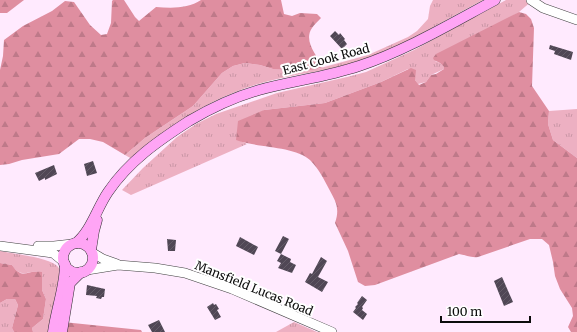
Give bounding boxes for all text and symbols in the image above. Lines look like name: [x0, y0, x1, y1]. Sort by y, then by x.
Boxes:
street label: East Cook Road: [281, 40, 371, 78]
street label: Mansfield Lucas Road: [193, 257, 315, 319]
scale bar: [441, 298, 530, 324]
text: 100 m: [447, 304, 482, 319]

